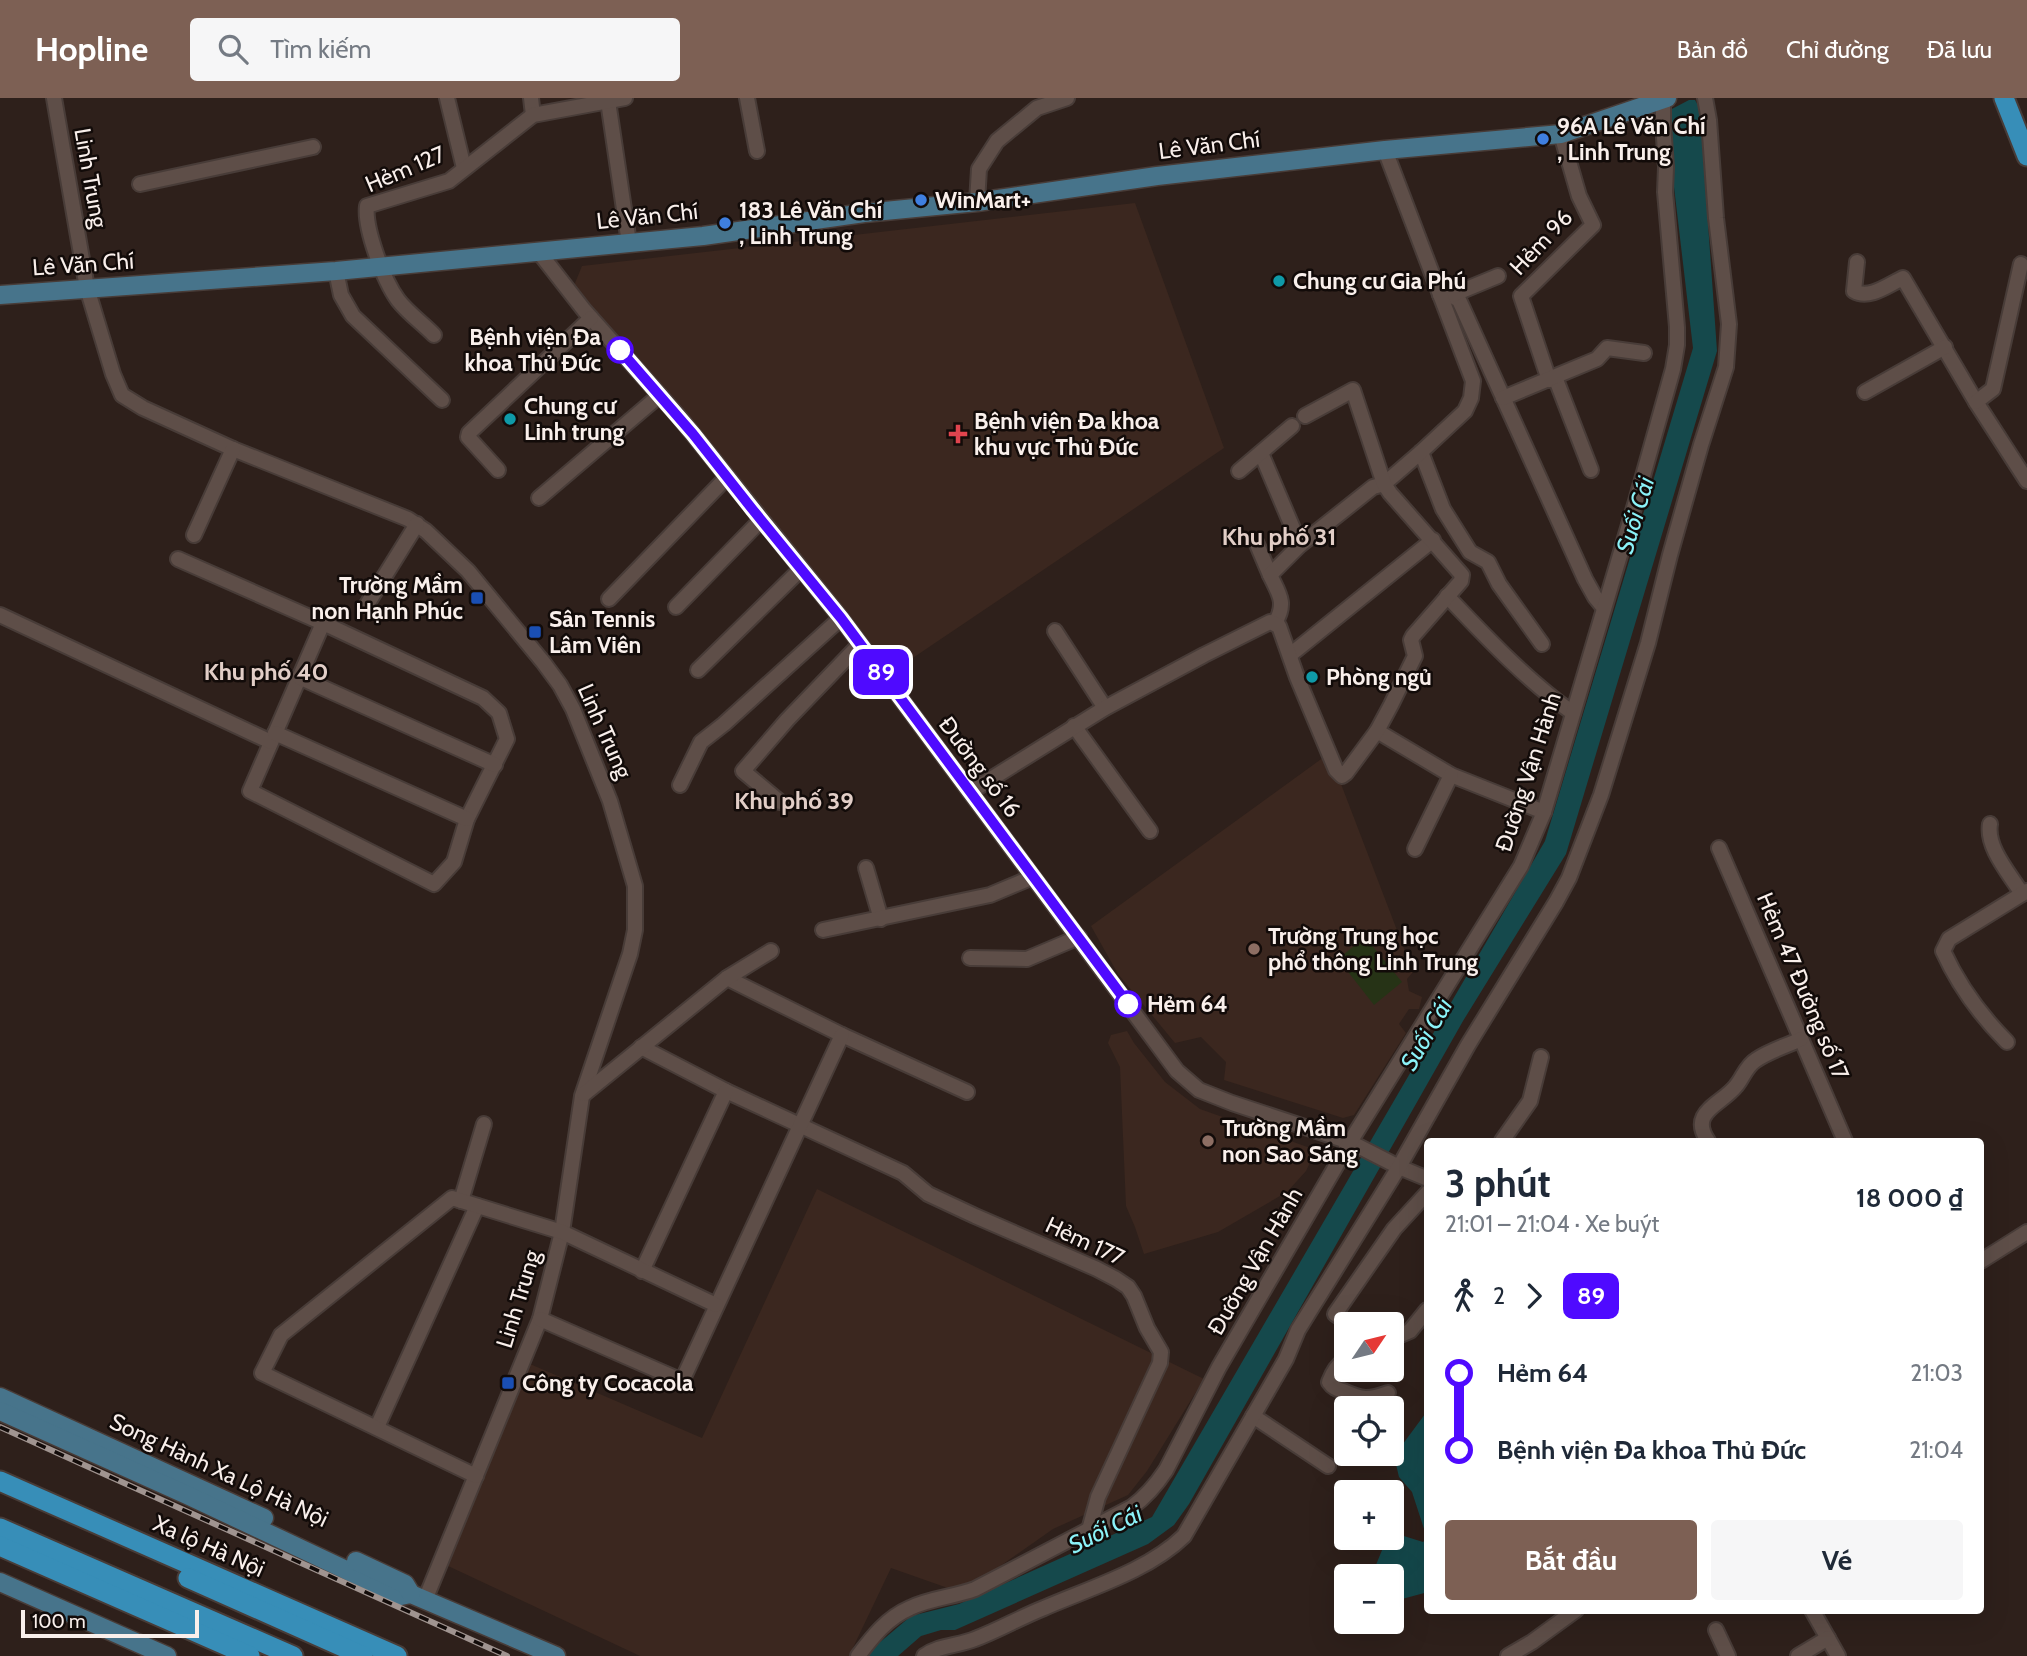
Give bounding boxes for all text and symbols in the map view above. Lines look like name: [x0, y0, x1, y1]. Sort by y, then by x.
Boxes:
search box: [190, 18, 680, 81]
text: Hopline: [35, 29, 148, 69]
icon: search: [214, 30, 252, 68]
text: Tìm kiếm: [270, 33, 371, 65]
text: Bản đồ: [1677, 35, 1748, 64]
text: Chỉ đường: [1786, 35, 1889, 64]
text: Đã lưu: [1927, 35, 1992, 64]
place label: 96A Lê Văn Chí , Linh Trung: [1557, 112, 1706, 166]
street label: Lê Văn Chí: [1157, 125, 1261, 165]
street label: Linh Trung: [68, 126, 114, 231]
marker: 96A Lê Văn Chí , Linh Trung: [1535, 131, 1551, 147]
street label: Hẻm 127: [361, 140, 450, 198]
place label: WinMart+: [935, 186, 1031, 214]
marker: WinMart+: [913, 192, 929, 208]
place label: 183 Lê Văn Chí , Linh Trung: [739, 196, 883, 250]
street label: Lê Văn Chí: [595, 197, 699, 235]
street label: Hẻm 96: [1504, 204, 1578, 280]
marker: 183 Lê Văn Chí , Linh Trung: [717, 215, 733, 231]
street label: Lê Văn Chí: [31, 246, 135, 282]
place label: Chung cư Gia Phú: [1293, 267, 1466, 295]
marker: Chung cư Gia Phú: [1271, 273, 1287, 289]
place label: Bệnh viện Đa khoa Thủ Đức: [464, 323, 602, 377]
marker: Bệnh viện Đa khoa Thủ Đức: [607, 337, 633, 363]
place label: Chung cư Linh trung: [524, 392, 624, 446]
place label: Bệnh viện Đa khoa khu vực Thủ Đức: [974, 407, 1160, 461]
marker: Chung cư Linh trung: [502, 411, 518, 427]
marker: Bệnh viện Đa khoa khu vực Thủ Đức: [948, 424, 968, 444]
water label: Suối Cái: [1610, 472, 1661, 557]
district label: Khu phố 31: [1222, 522, 1336, 551]
place label: Trường Mầm non Hạnh Phúc: [311, 571, 463, 625]
marker: Trường Mầm non Hạnh Phúc: [469, 590, 485, 606]
place label: Sân Tennis Lâm Viên: [549, 605, 655, 659]
marker: Sân Tennis Lâm Viên: [527, 624, 543, 640]
line badge: 89: [850, 649, 912, 695]
district label: Khu phố 40: [204, 657, 328, 686]
text: 89: [867, 657, 895, 686]
place label: Phòng ngủ: [1326, 663, 1432, 691]
marker: Phòng ngủ: [1304, 669, 1320, 685]
street label: Linh Trung: [572, 679, 639, 783]
street label: Đường Vận Hành: [1489, 689, 1567, 855]
street label: Đường số 16: [933, 711, 1027, 823]
district label: Khu phố 39: [734, 786, 854, 815]
street label: Hẻm 47 Đường số 17: [1751, 888, 1855, 1084]
place label: Trường Trung học phổ thông Linh Trung: [1268, 922, 1479, 976]
marker: Trường Trung học phổ thông Linh Trung: [1246, 941, 1262, 957]
place label: Hẻm 64: [1147, 990, 1228, 1018]
marker: Hẻm 64: [1115, 991, 1141, 1017]
water label: Suối Cái: [1394, 992, 1459, 1075]
place label: Trường Mầm non Sao Sáng: [1222, 1114, 1358, 1168]
marker: Trường Mầm non Sao Sáng: [1200, 1133, 1216, 1149]
text: 3 phút: [1445, 1160, 1551, 1207]
street label: Đường Vận Hành: [1201, 1182, 1309, 1340]
text: 18 000 ₫: [1856, 1182, 1963, 1214]
text: 21:01 – 21:04 · Xe buýt: [1445, 1210, 1659, 1238]
street label: Hẻm 177: [1041, 1211, 1129, 1272]
street label: Linh Trung: [490, 1246, 546, 1351]
icon: walk: [1445, 1277, 1483, 1315]
icon: forward: [1515, 1277, 1553, 1315]
text: 89: [1577, 1281, 1605, 1310]
text: 2: [1493, 1282, 1505, 1310]
north arrow: [1334, 1312, 1404, 1382]
map controls: [1334, 1312, 1404, 1634]
text: Hẻm 64: [1497, 1357, 1588, 1389]
text: 21:03: [1910, 1359, 1963, 1387]
place label: Công ty Cocacola: [522, 1369, 694, 1397]
marker: Công ty Cocacola: [500, 1375, 516, 1391]
button: locate: [1334, 1396, 1404, 1466]
street label: Song Hành Xa Lộ Hà Nội: [105, 1407, 333, 1533]
text: Bệnh viện Đa khoa Thủ Đức: [1497, 1434, 1806, 1466]
text: 21:04: [1909, 1436, 1963, 1464]
button: +: [1334, 1480, 1404, 1550]
water label: Suối Cái: [1063, 1498, 1147, 1559]
street label: Xa lộ Hà Nội: [149, 1509, 269, 1583]
button: Bắt đầu: [1445, 1520, 1697, 1600]
button: Vé: [1711, 1520, 1963, 1600]
button: −: [1334, 1564, 1404, 1634]
scale bar: [21, 1607, 200, 1639]
text: 100 m: [32, 1610, 86, 1633]

